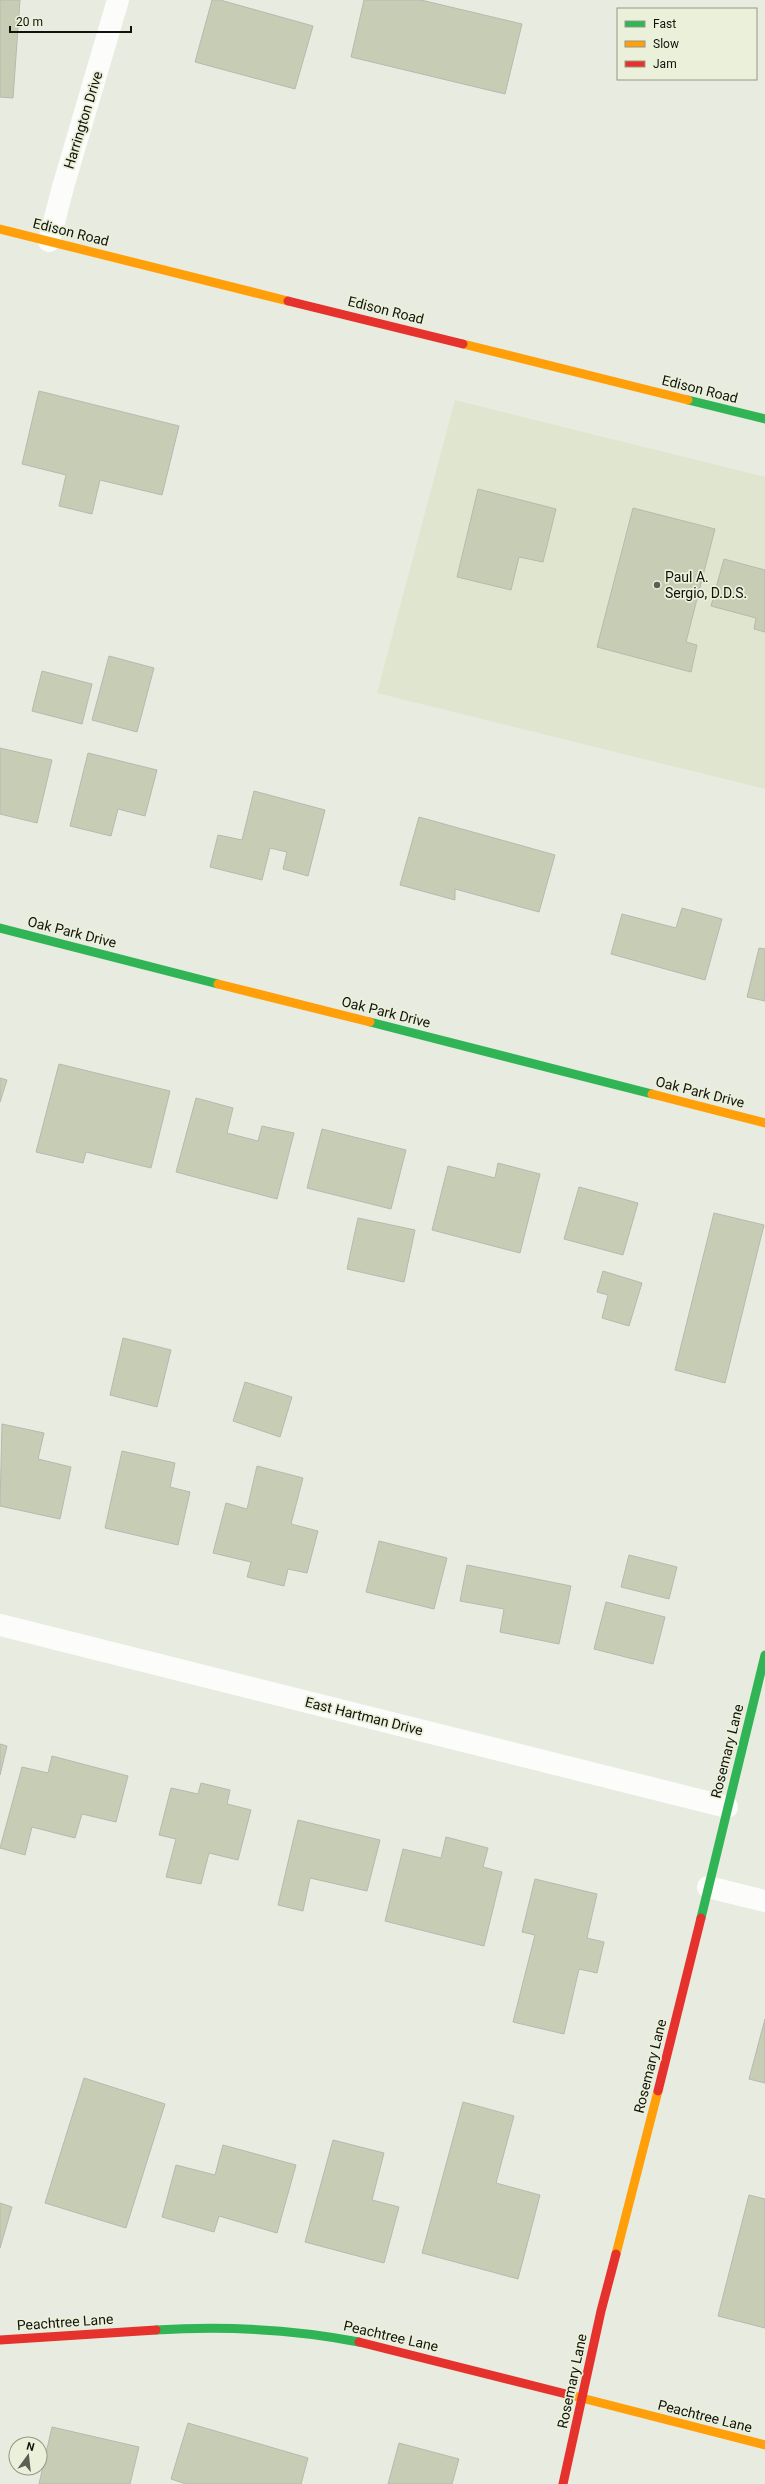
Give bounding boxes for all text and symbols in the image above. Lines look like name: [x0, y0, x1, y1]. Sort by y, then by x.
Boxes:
scale bar: [10, 8, 131, 34]
legend: [617, 8, 757, 80]
text: 20 m: [16, 15, 43, 29]
text: Fast: [653, 17, 676, 31]
text: Slow: [653, 37, 679, 51]
text: Jam: [653, 57, 677, 71]
street label: Harrington Drive: [61, 69, 105, 171]
street label: Edison Road: [31, 215, 111, 249]
street label: Edison Road: [346, 293, 426, 327]
street label: Edison Road: [660, 372, 740, 406]
place label: Paul A. Sergio, D.D.S.: [665, 569, 747, 601]
marker: Paul A. Sergio, D.D.S.: [652, 580, 662, 590]
street label: Oak Park Drive: [26, 913, 118, 951]
street label: Oak Park Drive: [340, 993, 432, 1031]
street label: Oak Park Drive: [654, 1073, 746, 1111]
street label: East Hartman Drive: [304, 1694, 424, 1738]
street label: Rosemary Lane: [708, 1702, 746, 1800]
street label: Rosemary Lane: [631, 2017, 669, 2115]
street label: Peachtree Lane: [16, 2311, 114, 2333]
street label: Peachtree Lane: [342, 2317, 440, 2355]
street label: Rosemary Lane: [554, 2332, 590, 2430]
street label: Peachtree Lane: [656, 2397, 754, 2435]
north arrow: [8, 2436, 48, 2476]
text: N: [25, 2440, 36, 2454]

